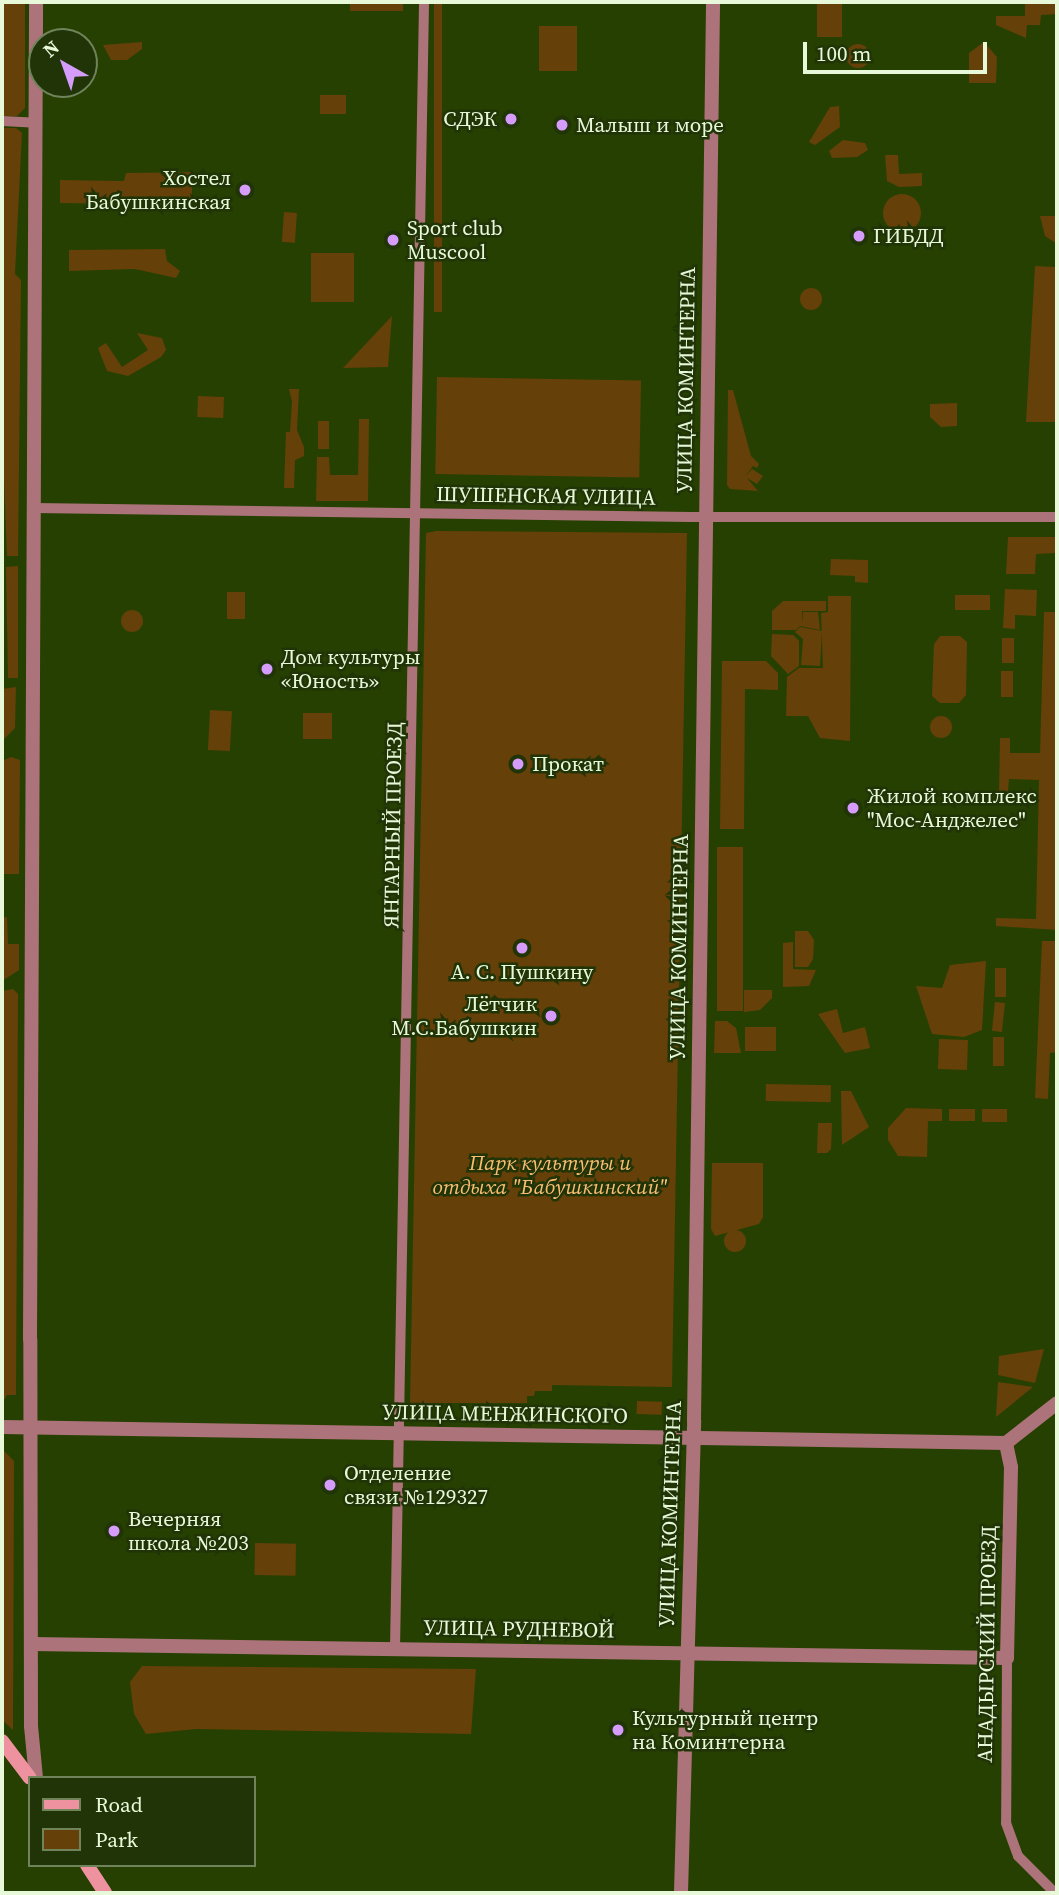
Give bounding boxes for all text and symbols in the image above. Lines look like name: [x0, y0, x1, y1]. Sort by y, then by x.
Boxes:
north arrow: [28, 28, 98, 98]
scale bar: [807, 28, 991, 72]
text: N: [37, 34, 64, 63]
text: 100 m: [816, 39, 871, 68]
place label: СДЭК: [443, 106, 497, 132]
marker: СДЭК: [503, 111, 519, 127]
place label: Малыш и море: [576, 112, 724, 138]
marker: Малыш и море: [554, 117, 570, 133]
place label: Хостел Бабушкинская: [86, 165, 231, 215]
marker: Хостел Бабушкинская: [237, 182, 253, 198]
place label: Sport club Muscool: [407, 215, 503, 265]
place label: ГИБДД: [873, 223, 944, 249]
marker: ГИБДД: [851, 228, 867, 244]
marker: Sport club Muscool: [385, 232, 401, 248]
street label: УЛИЦА КОМИНТЕРНА: [671, 267, 701, 493]
street label: ШУШЕНСКАЯ УЛИЦА: [436, 481, 656, 511]
place label: Дом культуры «Юность»: [281, 644, 421, 694]
marker: Дом культуры «Юность»: [259, 661, 275, 677]
street label: ЯНТАРНЫЙ ПРОЕЗД: [379, 722, 407, 928]
place label: Прокат: [532, 751, 604, 777]
marker: Прокат: [510, 756, 526, 772]
place label: Жилой комплекс "Мос-Анджелес": [867, 783, 1037, 833]
marker: Жилой комплекс "Мос-Анджелес": [845, 800, 861, 816]
street label: УЛИЦА КОМИНТЕРНА: [664, 834, 694, 1060]
marker: А. С. Пушкину: [514, 940, 530, 956]
place label: А. С. Пушкину: [451, 959, 593, 985]
place label: Лётчик М.С.Бабушкин: [391, 991, 537, 1041]
marker: Лётчик М.С.Бабушкин: [543, 1008, 559, 1024]
park label: Парк культуры и отдыха "Бабушкинский": [432, 1150, 668, 1200]
street label: УЛИЦА МЕНЖИНСКОГО: [382, 1399, 628, 1429]
street label: УЛИЦА КОМИНТЕРНА: [653, 1400, 687, 1628]
place label: Отделение связи №129327: [344, 1460, 488, 1510]
marker: Отделение связи №129327: [322, 1477, 338, 1493]
place label: Вечерняя школа №203: [128, 1506, 249, 1556]
marker: Вечерняя школа №203: [106, 1523, 122, 1539]
street label: АНАДЫРСКИЙ ПРОЕЗД: [972, 1525, 1002, 1763]
street label: УЛИЦА РУДНЕВОЙ: [423, 1615, 615, 1643]
place label: Культурный центр на Коминтерна: [632, 1705, 818, 1755]
marker: Культурный центр на Коминтерна: [610, 1722, 626, 1738]
legend: [28, 1776, 256, 1867]
text: Road: [95, 1790, 143, 1819]
text: Park: [95, 1825, 138, 1854]

